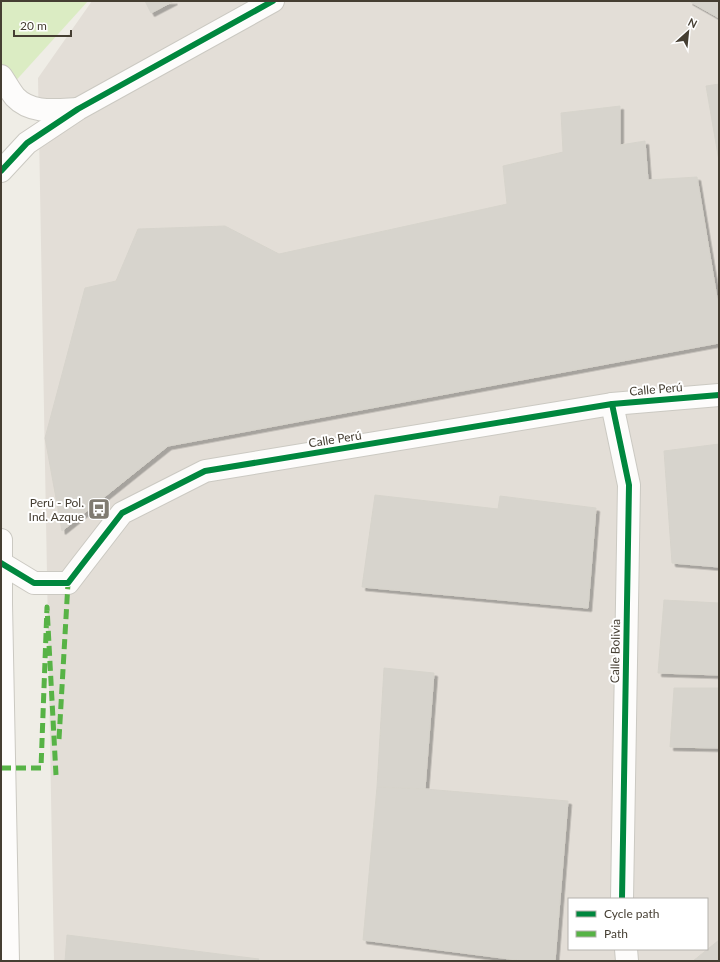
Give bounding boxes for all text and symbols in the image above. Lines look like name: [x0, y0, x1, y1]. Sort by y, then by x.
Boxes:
scale bar: [14, 12, 71, 38]
north arrow: [668, 12, 708, 52]
text: N: [686, 15, 699, 30]
text: 20 m: [20, 18, 47, 33]
street label: Calle Perú: [629, 379, 683, 399]
street label: Calle Perú: [307, 427, 363, 451]
place label: Perú - Pol. Ind. Azque: [29, 495, 84, 524]
bus stop icon: Perú - Pol. Ind. Azque: [86, 496, 112, 522]
street label: Calle Bolivia: [607, 619, 623, 683]
legend: [568, 898, 708, 950]
text: Cycle path: [604, 906, 659, 921]
text: Path: [604, 926, 628, 941]

